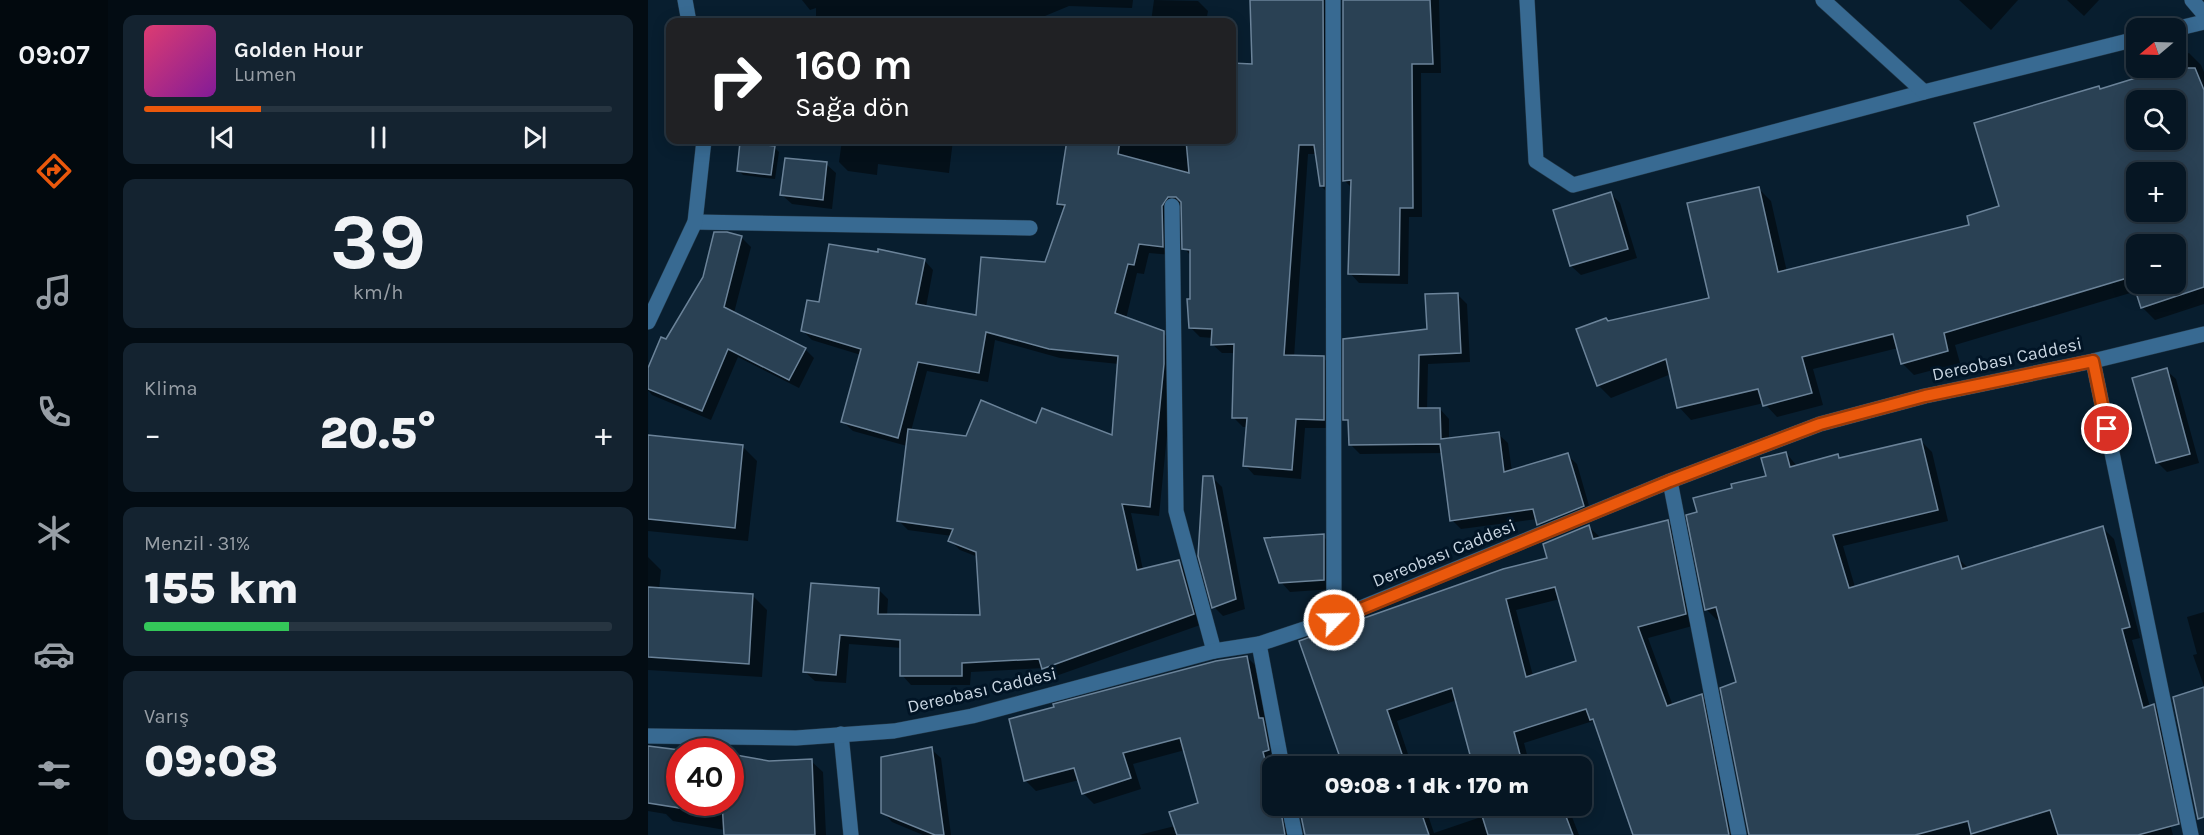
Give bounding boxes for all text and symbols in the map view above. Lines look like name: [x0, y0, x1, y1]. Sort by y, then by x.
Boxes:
north arrow: [2126, 18, 2186, 78]
map controls: [2126, 18, 2186, 294]
text: Golden Hour: [234, 37, 363, 63]
text: 09:07: [18, 39, 90, 71]
text: 160 m: [795, 40, 913, 90]
icon: right: [696, 42, 774, 120]
text: Lumen: [234, 63, 297, 86]
button: search: [2126, 90, 2186, 150]
text: Sağa dön: [795, 91, 910, 123]
icon: previous: [206, 121, 239, 154]
icon: pause: [362, 121, 395, 154]
icon: next: [518, 121, 551, 154]
icon: directions: [33, 150, 75, 192]
button: +: [2126, 162, 2186, 222]
text: 39: [330, 196, 426, 288]
button: −: [2126, 234, 2186, 294]
icon: music: [33, 271, 75, 313]
text: km/h: [353, 281, 403, 304]
street label: Dereobası Caddesi: [1930, 332, 2084, 386]
text: Klima: [144, 377, 197, 400]
icon: phone: [33, 391, 75, 433]
pin: [2081, 403, 2132, 454]
text: 20.5°: [320, 407, 436, 459]
icon: arrive: [2090, 412, 2123, 445]
text: −: [144, 415, 161, 453]
text: +: [595, 415, 612, 453]
icon: climate: [33, 512, 75, 554]
street label: Dereobası Caddesi: [1369, 514, 1519, 592]
text: Menzil · 31%: [144, 532, 250, 555]
text: 155 km: [144, 562, 299, 614]
position arrow: [1302, 588, 1366, 652]
icon: car: [33, 633, 75, 675]
street label: Dereobası Caddesi: [905, 662, 1059, 718]
text: Varış: [144, 705, 189, 728]
text: 09:08: [144, 735, 278, 787]
speed limit sign: 40: [666, 738, 744, 816]
icon: filters: [33, 754, 75, 796]
text: 09:08 · 1 dk · 170 m: [1325, 773, 1529, 799]

